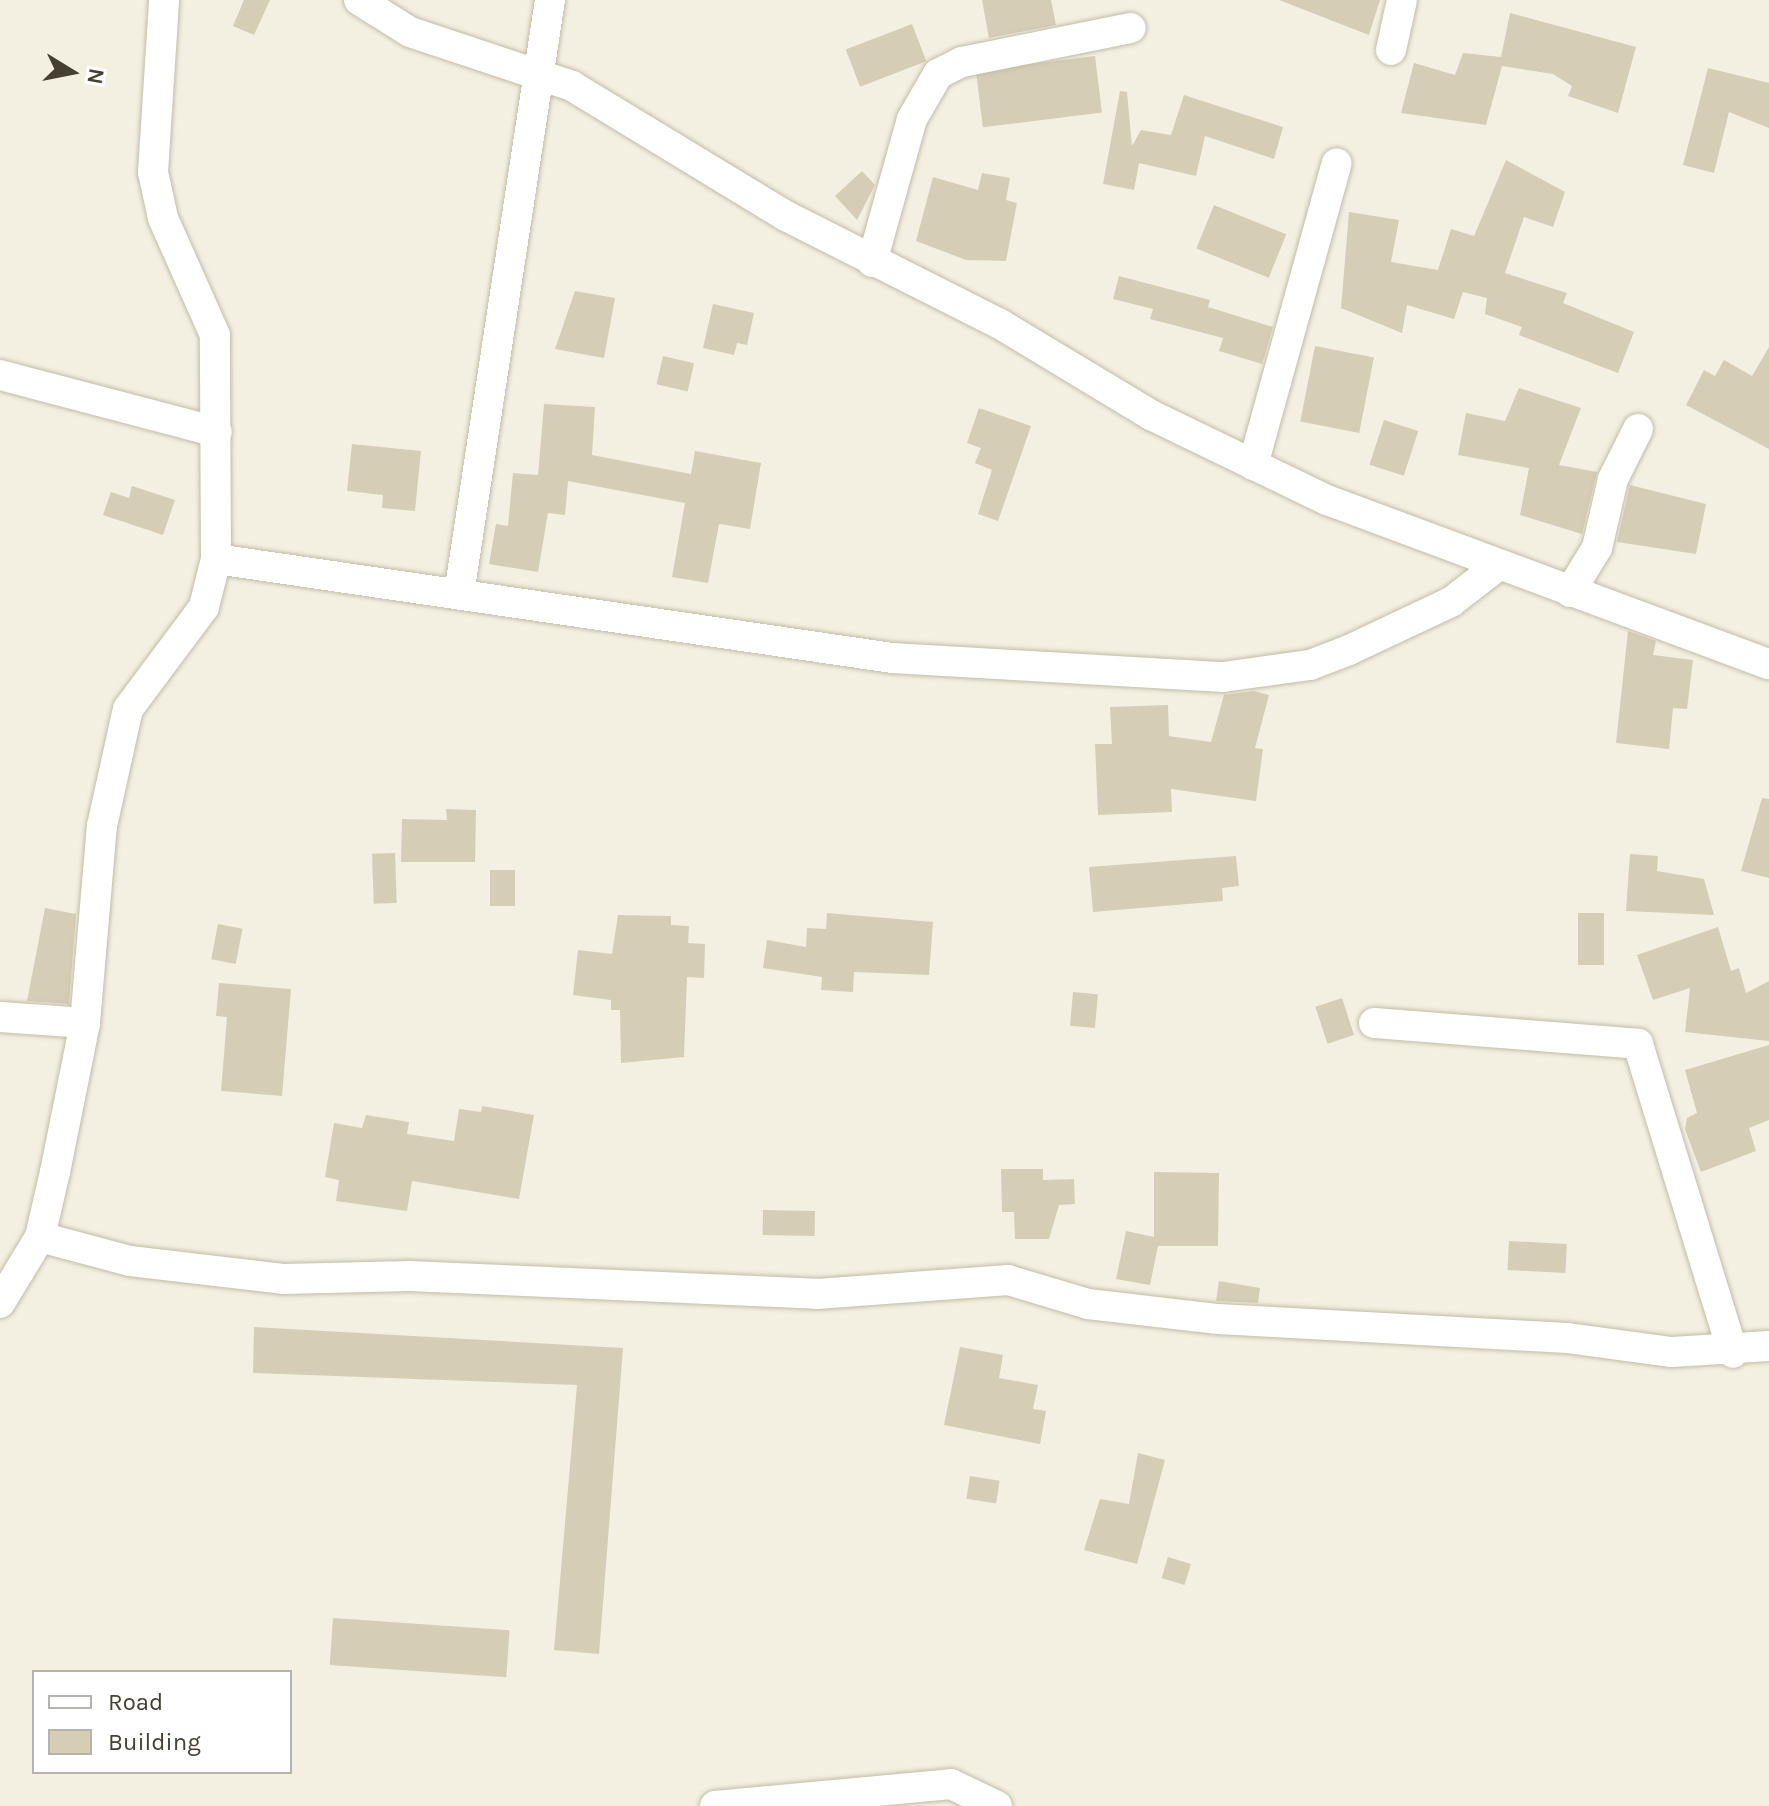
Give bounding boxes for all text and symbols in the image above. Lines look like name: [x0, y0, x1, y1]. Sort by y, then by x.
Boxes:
north arrow: [32, 32, 112, 112]
text: N: [81, 66, 110, 86]
legend: [32, 1670, 292, 1774]
text: Road: [108, 1688, 163, 1716]
text: Building: [108, 1728, 201, 1756]

